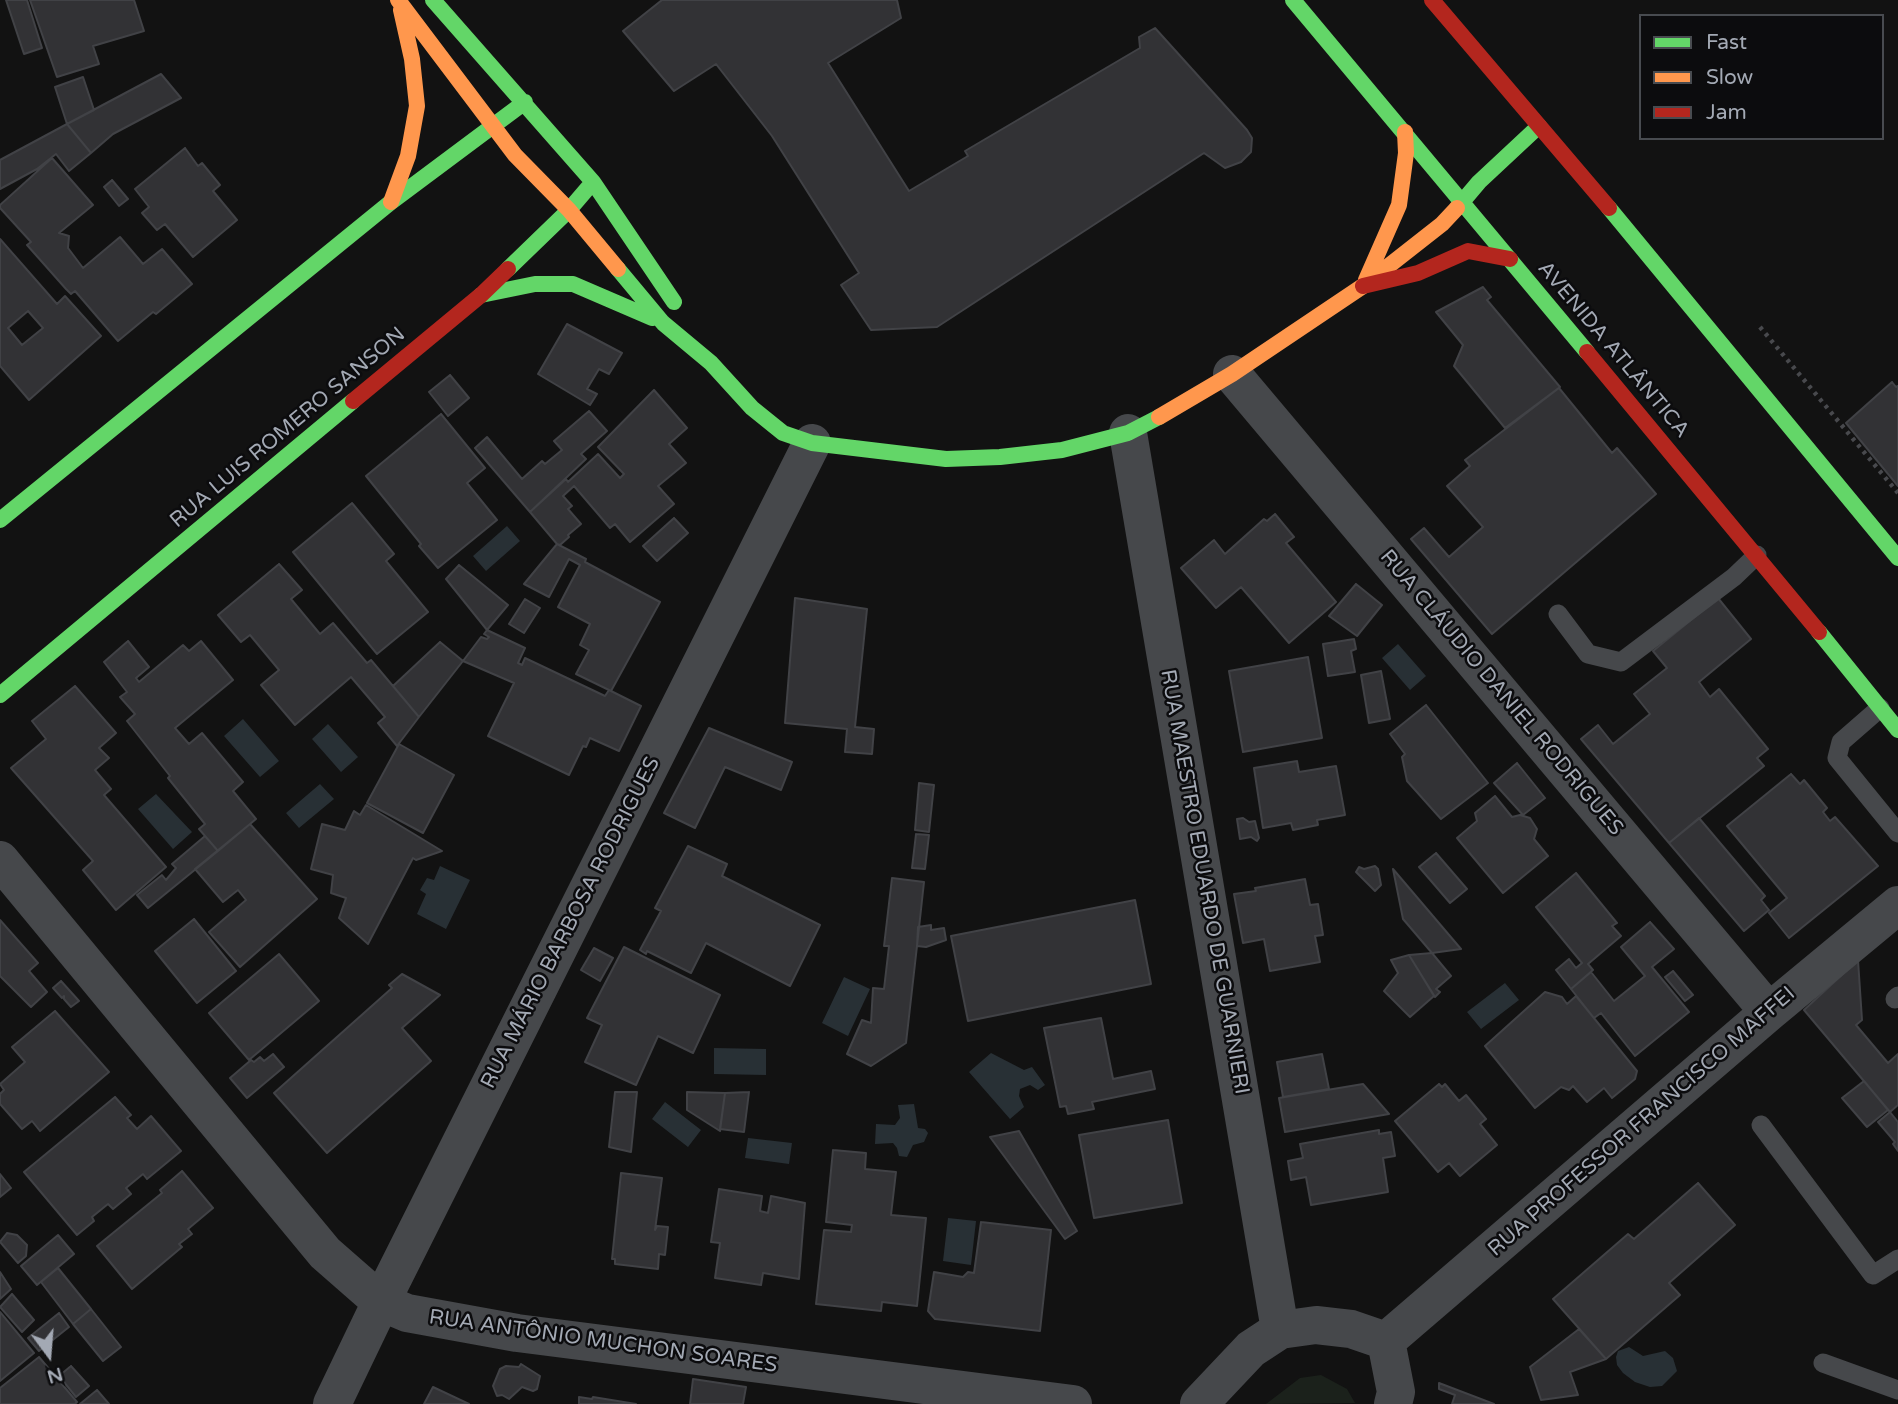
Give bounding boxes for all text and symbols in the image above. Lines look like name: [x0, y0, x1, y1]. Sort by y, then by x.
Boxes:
legend: [1639, 14, 1884, 140]
text: Fast: [1706, 30, 1747, 55]
text: Slow: [1706, 65, 1753, 90]
text: Jam: [1706, 100, 1747, 125]
street label: AVENIDA ATLÂNTICA: [1532, 257, 1694, 443]
street label: RUA LUIS ROMERO SANSON: [165, 322, 411, 534]
street label: RUA CLÁUDIO DANIEL RODRIGUES: [1374, 545, 1628, 841]
street label: RUA MAESTRO EDUARDO DE GUARNIERI: [1154, 668, 1254, 1096]
street label: RUA MÁRIO BARBOSA RODRIGUES: [476, 753, 666, 1093]
street label: RUA PROFESSOR FRANCISCO MAFFEI: [1483, 982, 1801, 1262]
street label: RUA ANTÔNIO MUCHON SOARES: [427, 1305, 779, 1379]
north arrow: [14, 1320, 84, 1390]
text: N: [44, 1363, 65, 1388]

